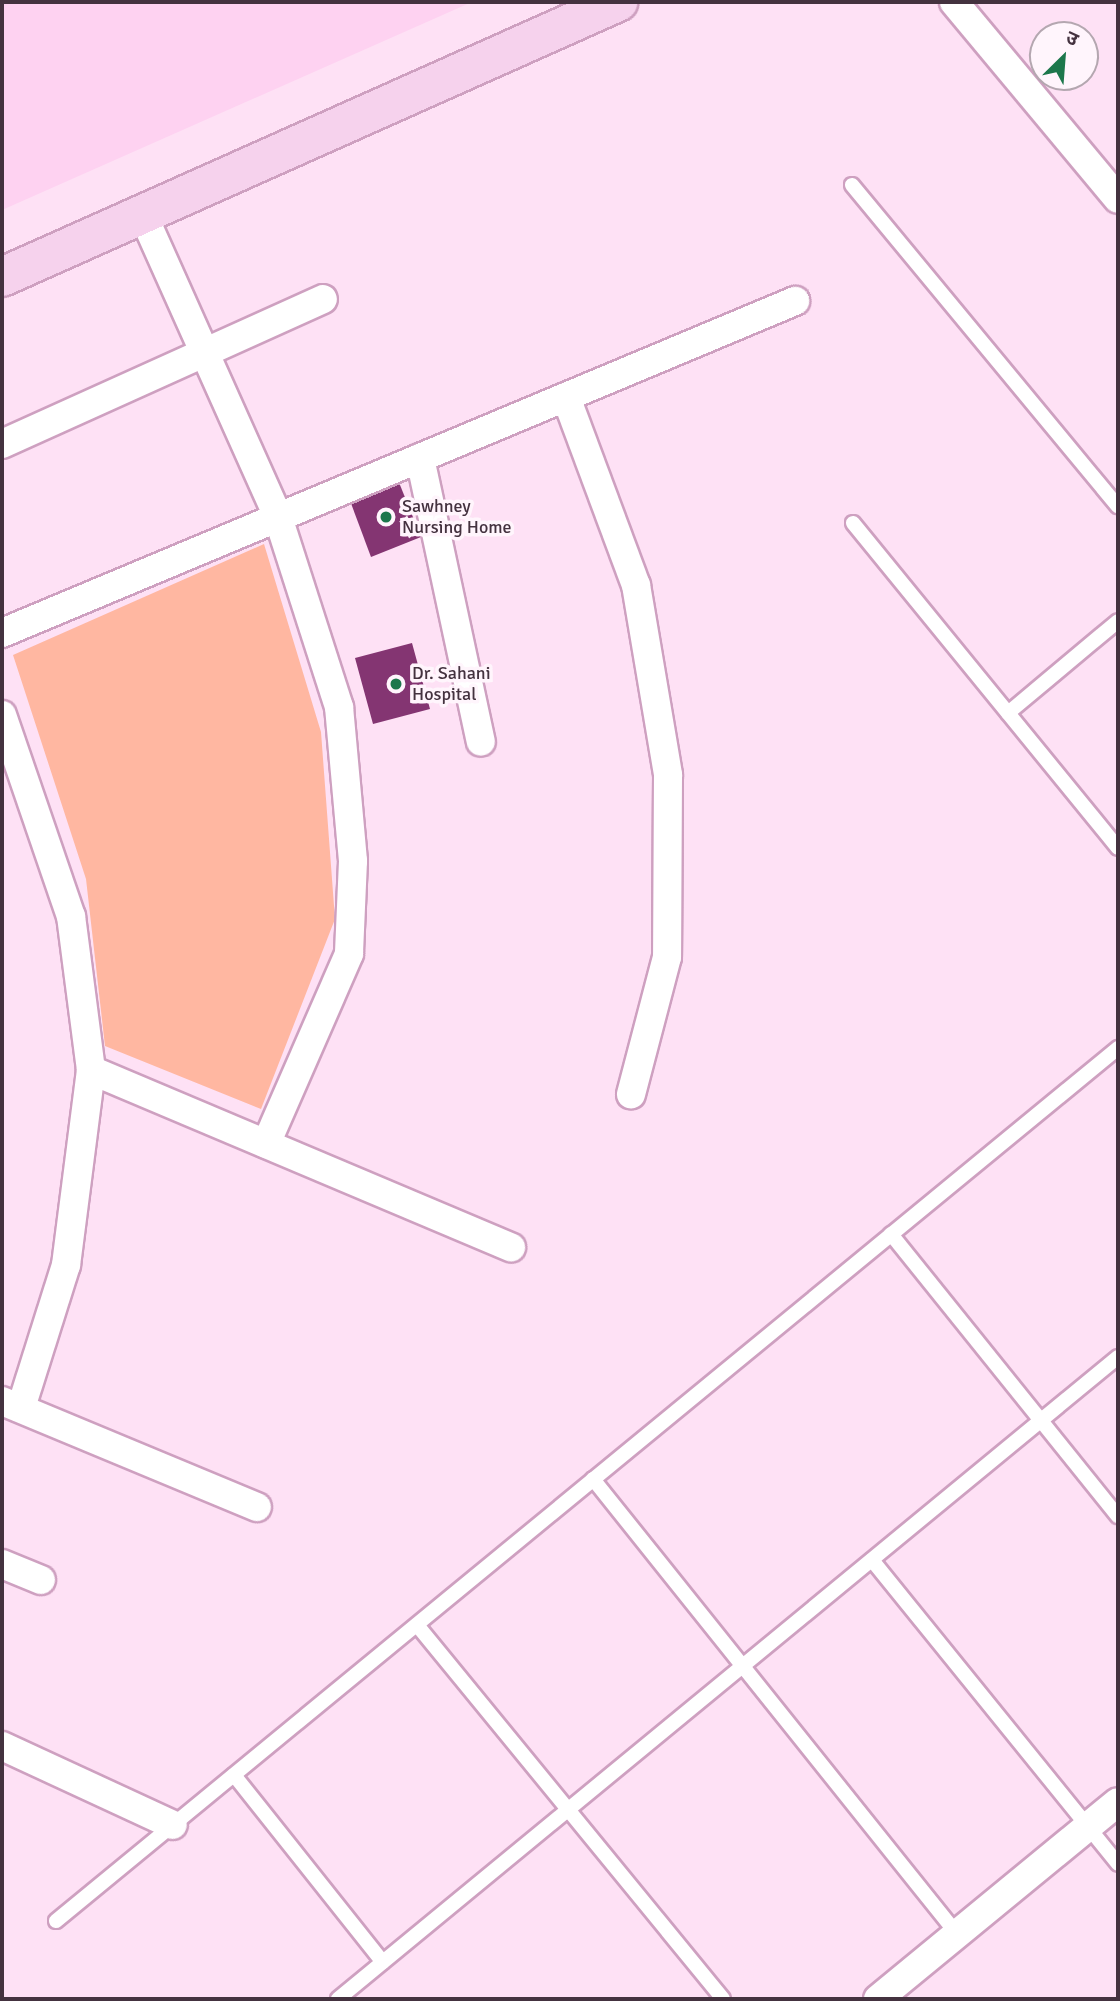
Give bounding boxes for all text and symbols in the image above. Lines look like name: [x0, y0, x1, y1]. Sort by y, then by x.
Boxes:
north arrow: [1029, 21, 1099, 91]
text: उ: [1062, 26, 1082, 52]
place label: Sawhney Nursing Home: [402, 496, 512, 538]
marker: Sawhney Nursing Home: [376, 507, 396, 527]
place label: Dr. Sahani Hospital: [412, 663, 491, 706]
marker: Dr. Sahani Hospital: [386, 674, 406, 694]

